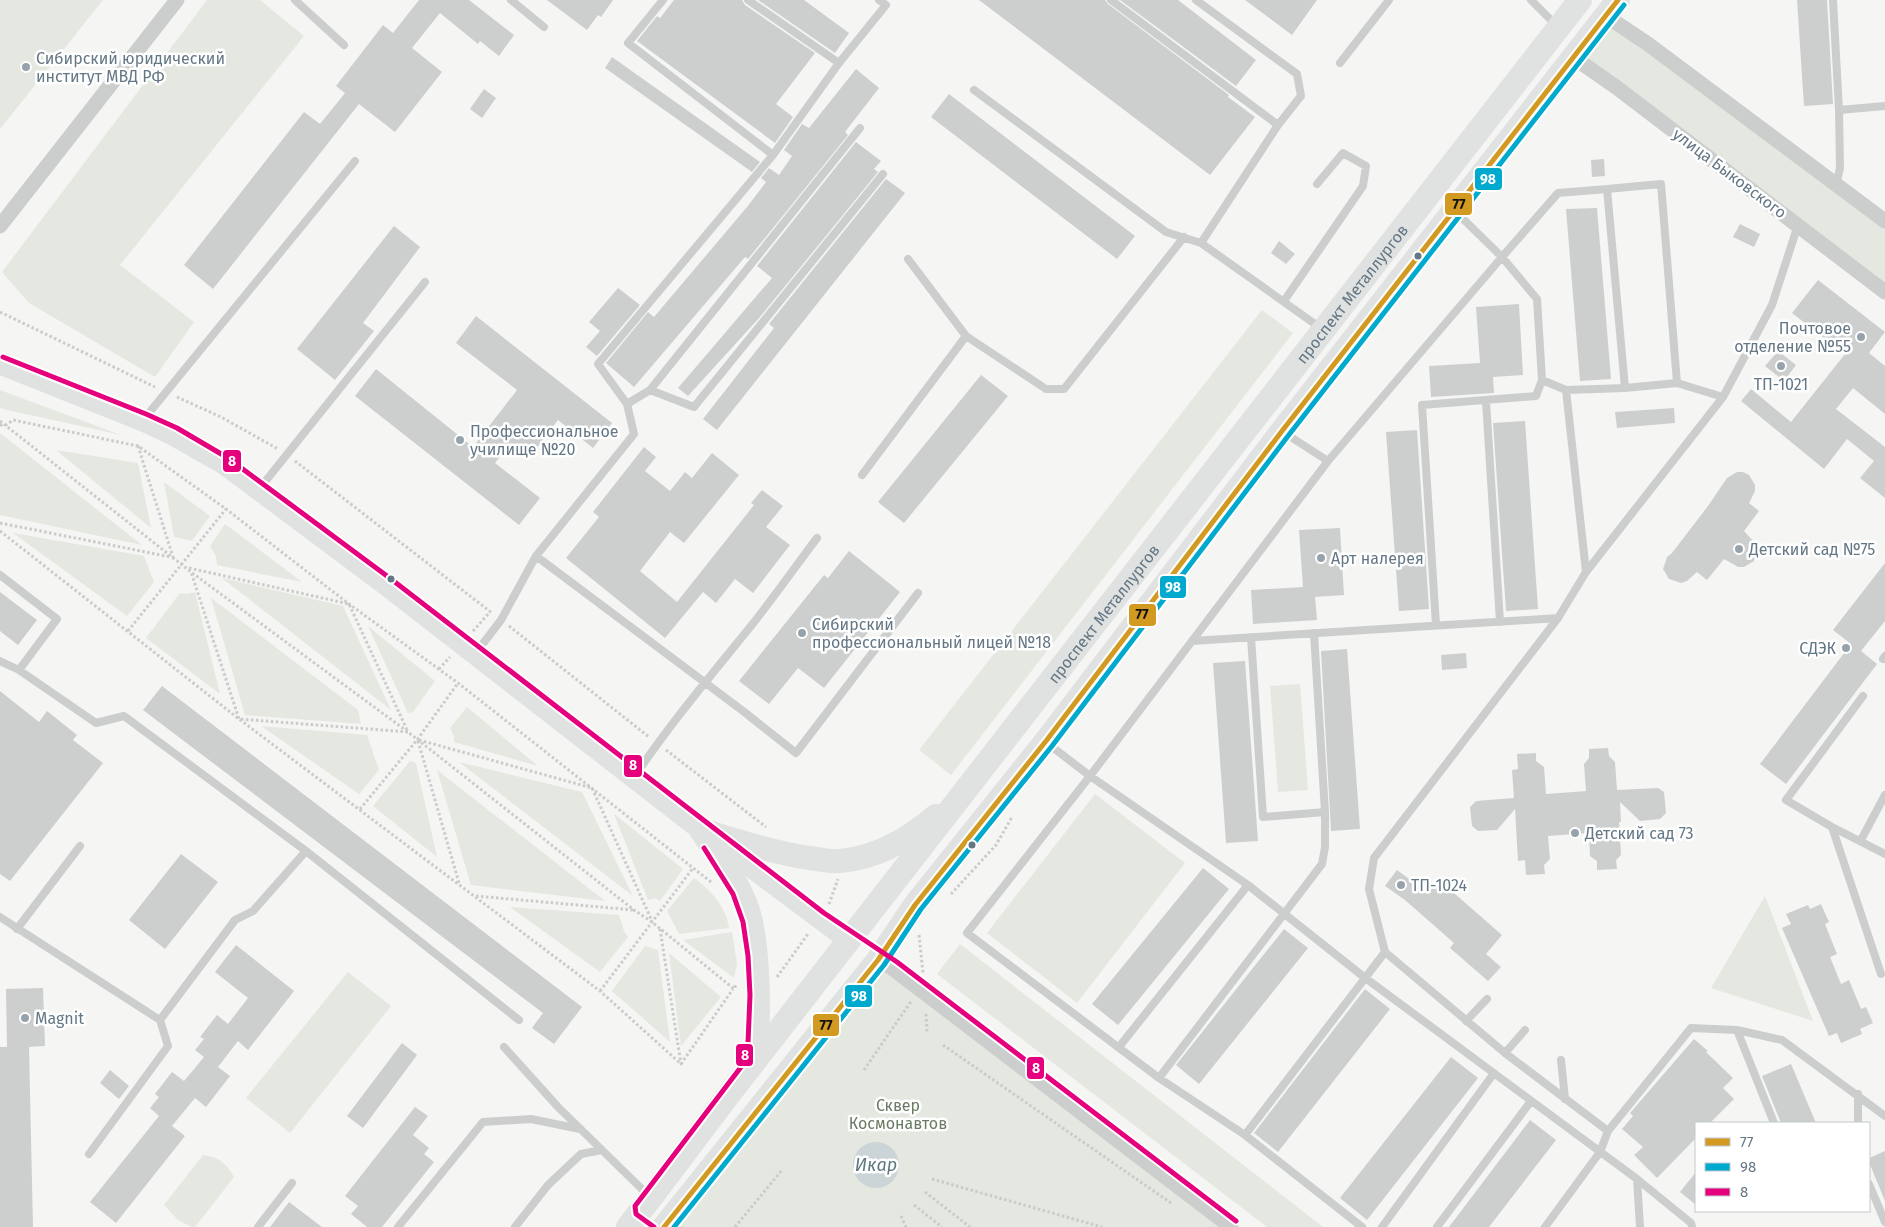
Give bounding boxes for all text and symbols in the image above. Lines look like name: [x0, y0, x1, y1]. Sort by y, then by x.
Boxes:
place label: Сибирский юридический институт МВД РФ: [36, 49, 225, 86]
marker: Сибирский юридический институт МВД РФ: [20, 61, 32, 73]
street label: улица Быковского: [1669, 125, 1790, 222]
line badge: 98: [1474, 167, 1503, 191]
text: 98: [1480, 171, 1496, 188]
line badge: 77: [1444, 192, 1473, 216]
text: 77: [1452, 196, 1466, 213]
street label: проспект Металлургов: [1292, 221, 1412, 367]
unlabelled marker: [1413, 251, 1423, 261]
place label: Почтовое отделение №55: [1734, 319, 1851, 356]
marker: Почтовое отделение №55: [1855, 331, 1867, 343]
marker: ТП-1021: [1775, 360, 1787, 372]
place label: ТП-1021: [1754, 375, 1808, 394]
place label: Профессиональное училище №20: [470, 422, 619, 459]
marker: Профессиональное училище №20: [454, 434, 466, 446]
line badge: 8: [222, 449, 242, 473]
text: 8: [228, 453, 236, 470]
place label: Детский сад №75: [1748, 540, 1875, 559]
street label: проспект Металлургов: [1044, 541, 1164, 687]
marker: Детский сад №75: [1733, 543, 1745, 555]
place label: Арт налерея: [1331, 549, 1424, 568]
marker: Арт налерея: [1315, 552, 1327, 564]
unlabelled marker: [386, 574, 396, 584]
line badge: 98: [1159, 575, 1187, 599]
text: 98: [1165, 579, 1181, 596]
line badge: 77: [1128, 603, 1157, 627]
text: 77: [1135, 606, 1149, 623]
place label: Сибирский профессиональный лицей №18: [812, 615, 1051, 652]
marker: Сибирский профессиональный лицей №18: [796, 627, 808, 639]
place label: СДЭК: [1799, 639, 1837, 658]
marker: СДЭК: [1840, 642, 1852, 654]
line badge: 8: [623, 754, 643, 778]
text: 8: [629, 757, 637, 774]
place label: Детский сад 73: [1584, 824, 1694, 843]
marker: Детский сад 73: [1569, 827, 1581, 839]
unlabelled marker: [967, 840, 977, 850]
place label: ТП-1024: [1411, 876, 1468, 895]
marker: ТП-1024: [1395, 879, 1407, 891]
line badge: 98: [844, 984, 873, 1008]
text: 98: [851, 988, 867, 1005]
place label: Magnit: [35, 1009, 84, 1028]
marker: Magnit: [19, 1012, 31, 1024]
line badge: 77: [812, 1013, 840, 1037]
text: 77: [819, 1017, 833, 1034]
line badge: 8: [735, 1043, 754, 1067]
text: 8: [741, 1047, 749, 1064]
line badge: 8: [1026, 1056, 1045, 1080]
text: 8: [1032, 1060, 1040, 1077]
park label: Сквер Космонавтов: [849, 1096, 947, 1133]
legend: [1695, 1122, 1870, 1212]
text: 77: [1740, 1133, 1754, 1151]
water label: Икар: [855, 1154, 897, 1176]
text: 98: [1740, 1158, 1756, 1176]
text: 8: [1740, 1183, 1748, 1201]

